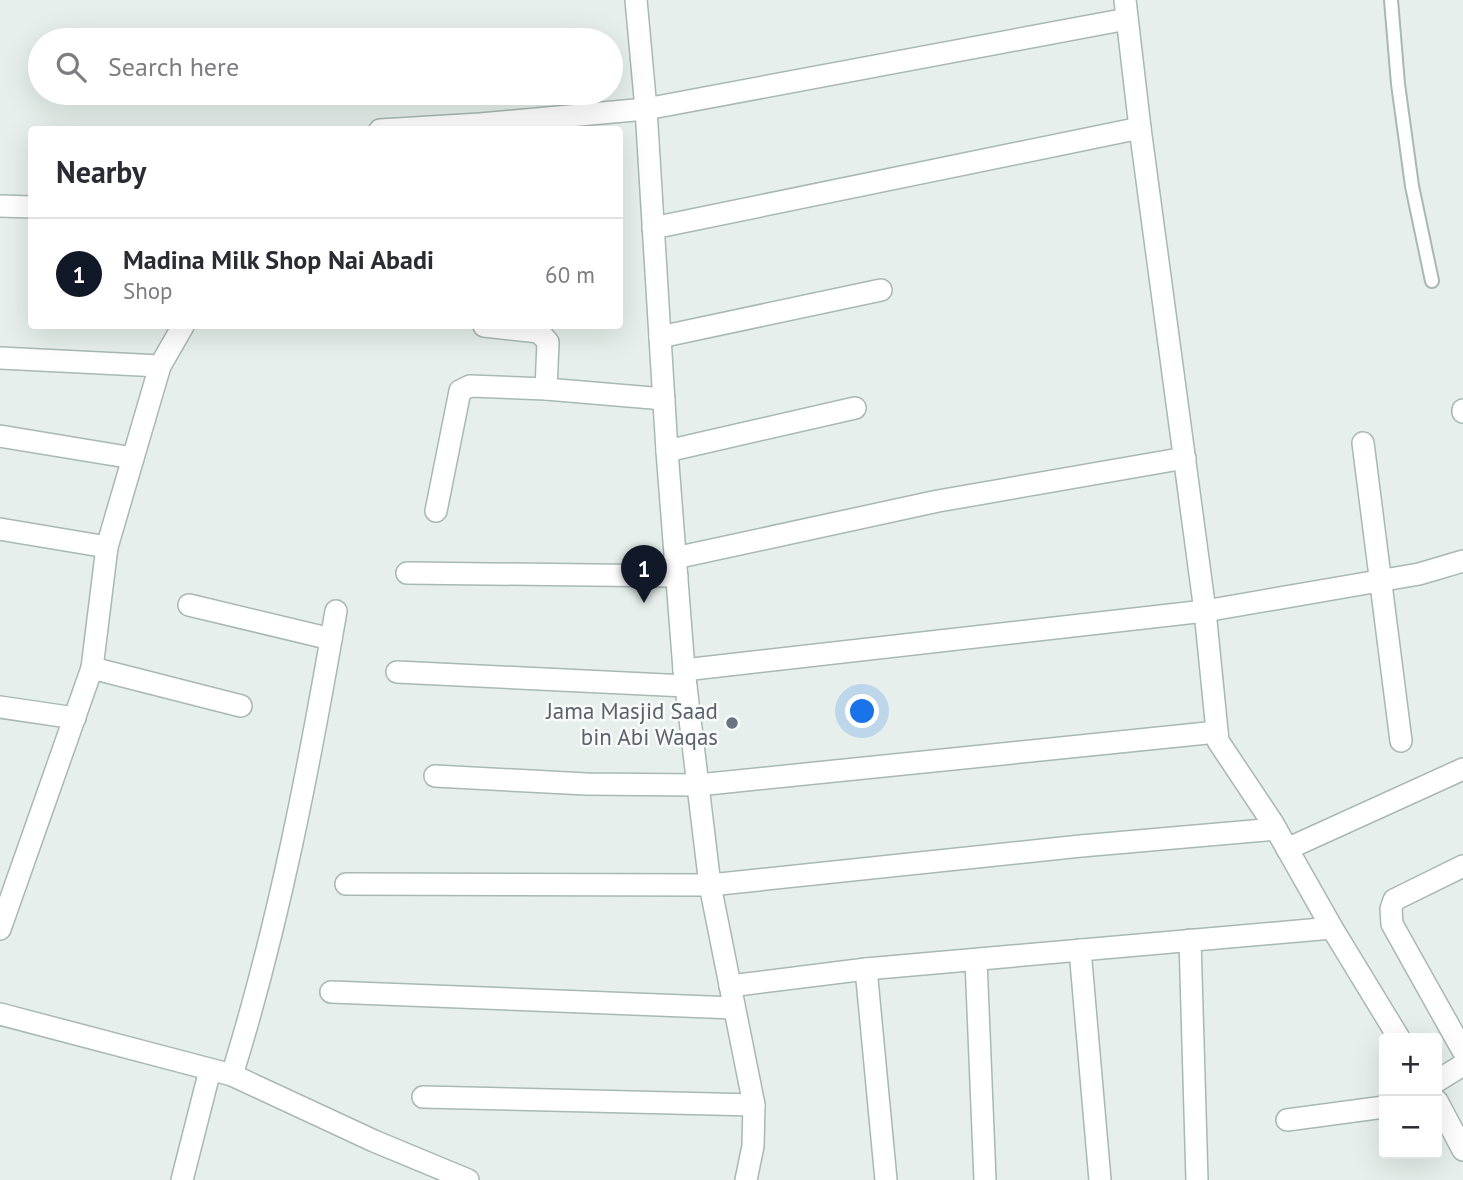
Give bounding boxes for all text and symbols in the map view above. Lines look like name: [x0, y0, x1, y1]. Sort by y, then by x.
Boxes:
search box: [28, 28, 623, 105]
icon: search: [52, 48, 90, 86]
text: Search here: [108, 50, 239, 83]
text: Nearby: [56, 152, 146, 191]
text: Madina Milk Shop Nai Abadi: [123, 243, 434, 276]
text: 1: [72, 260, 86, 289]
text: 60 m: [545, 260, 595, 289]
text: Shop: [123, 276, 173, 305]
pin: 1: [621, 545, 667, 603]
your location: [845, 694, 879, 728]
place label: Jama Masjid Saad bin Abi Waqas: [545, 696, 718, 751]
marker: Jama Masjid Saad bin Abi Waqas: [724, 715, 740, 731]
map controls: [1379, 1033, 1442, 1159]
button: +: [1379, 1033, 1442, 1096]
button: −: [1379, 1096, 1442, 1159]

